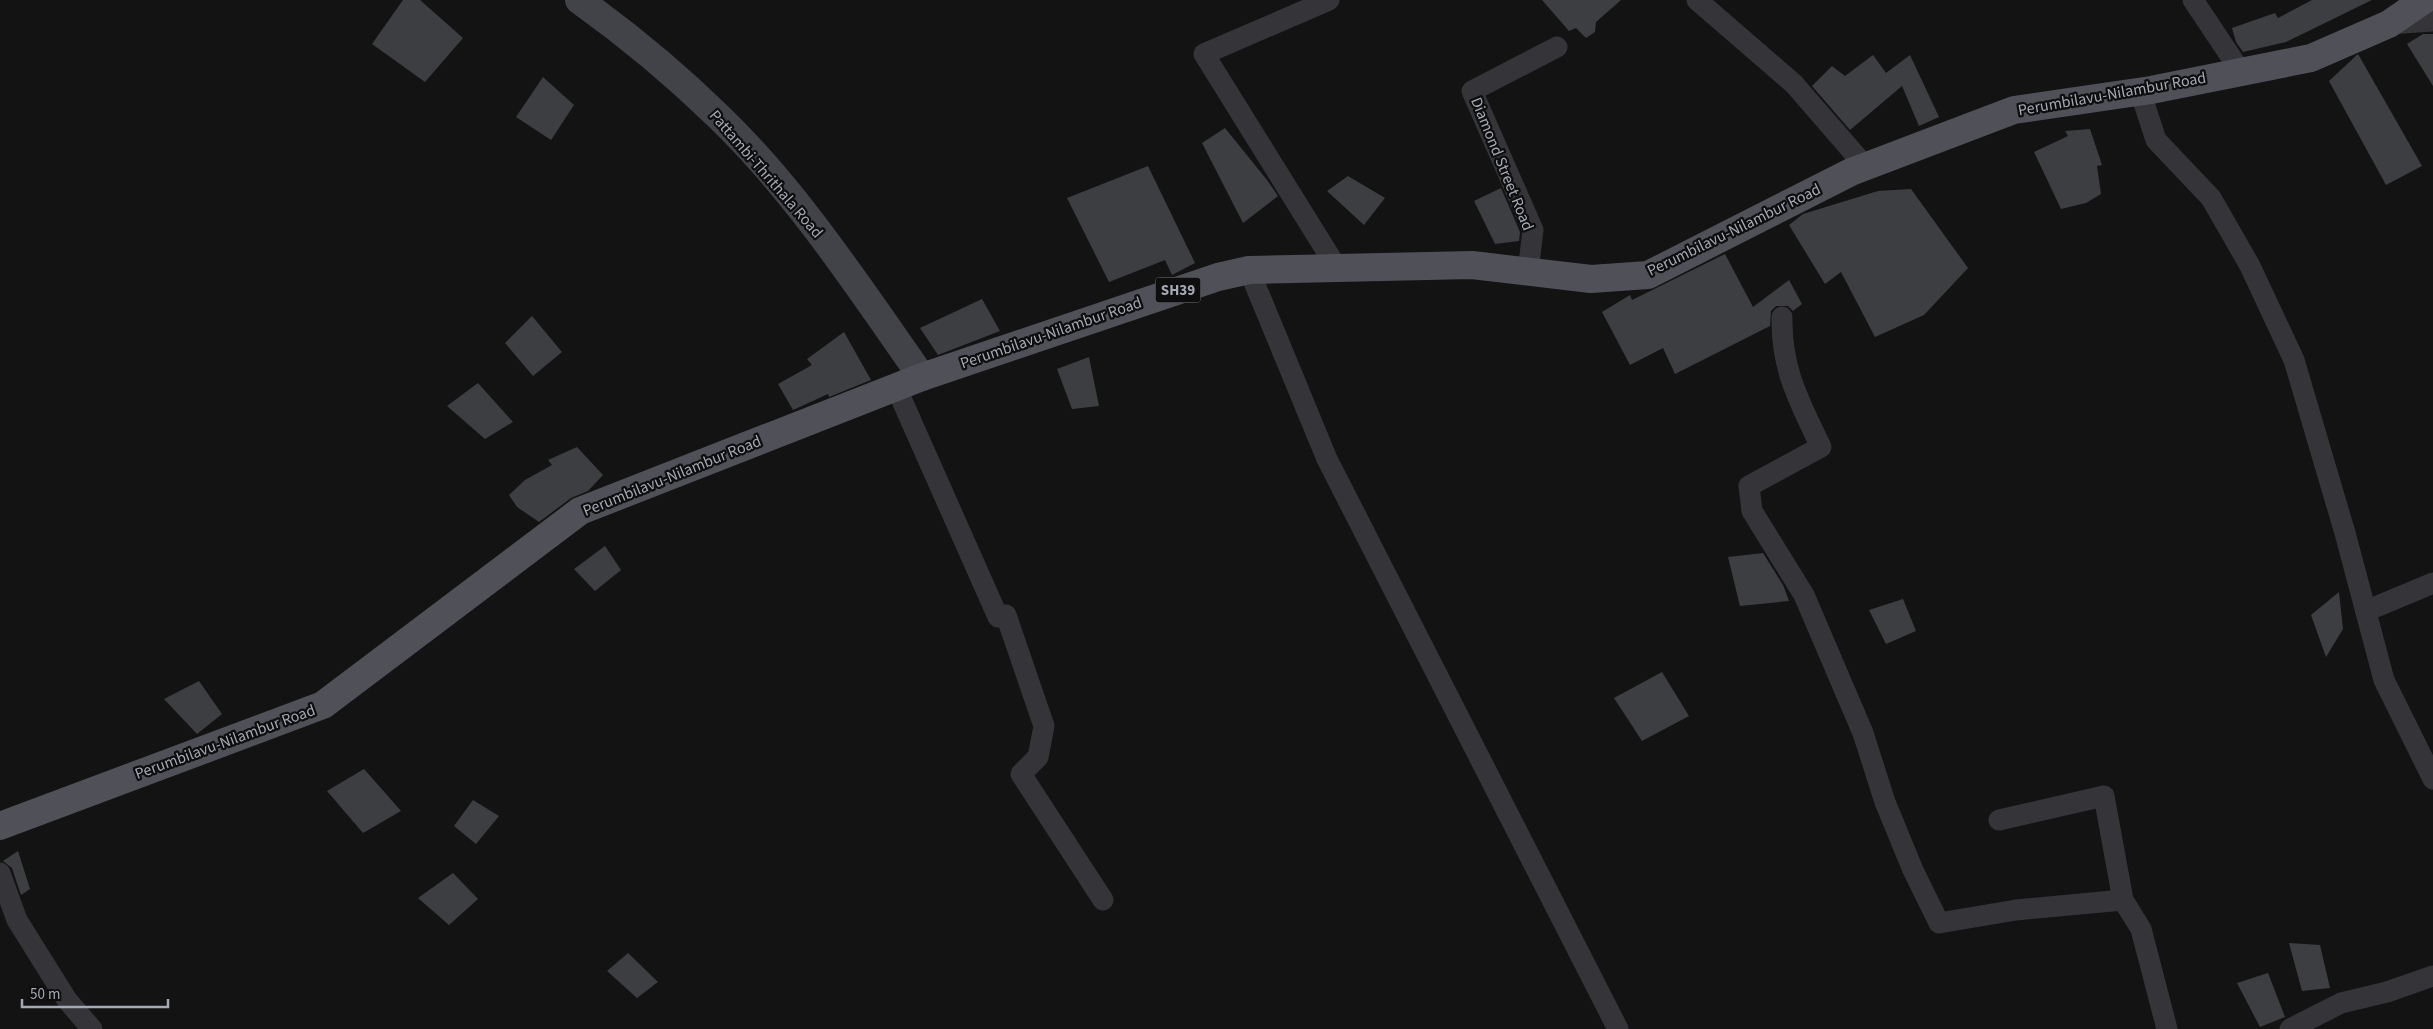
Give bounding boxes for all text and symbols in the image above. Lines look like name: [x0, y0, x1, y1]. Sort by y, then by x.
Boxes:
street label: Perumbilavu-Nilambur Road: [2016, 67, 2208, 121]
street label: Diamond Street Road: [1465, 94, 1539, 234]
street label: Pattambi-Thrithala Road: [704, 105, 828, 243]
street label: Perumbilavu-Nilambur Road: [1644, 178, 1824, 282]
road number: SH39: [1156, 278, 1200, 302]
street label: Perumbilavu-Nilambur Road: [957, 292, 1145, 374]
street label: Perumbilavu-Nilambur Road: [580, 430, 764, 522]
street label: Perumbilavu-Nilambur Road: [132, 699, 318, 785]
scale bar: [22, 976, 169, 1008]
text: 50 m: [30, 984, 60, 1005]

